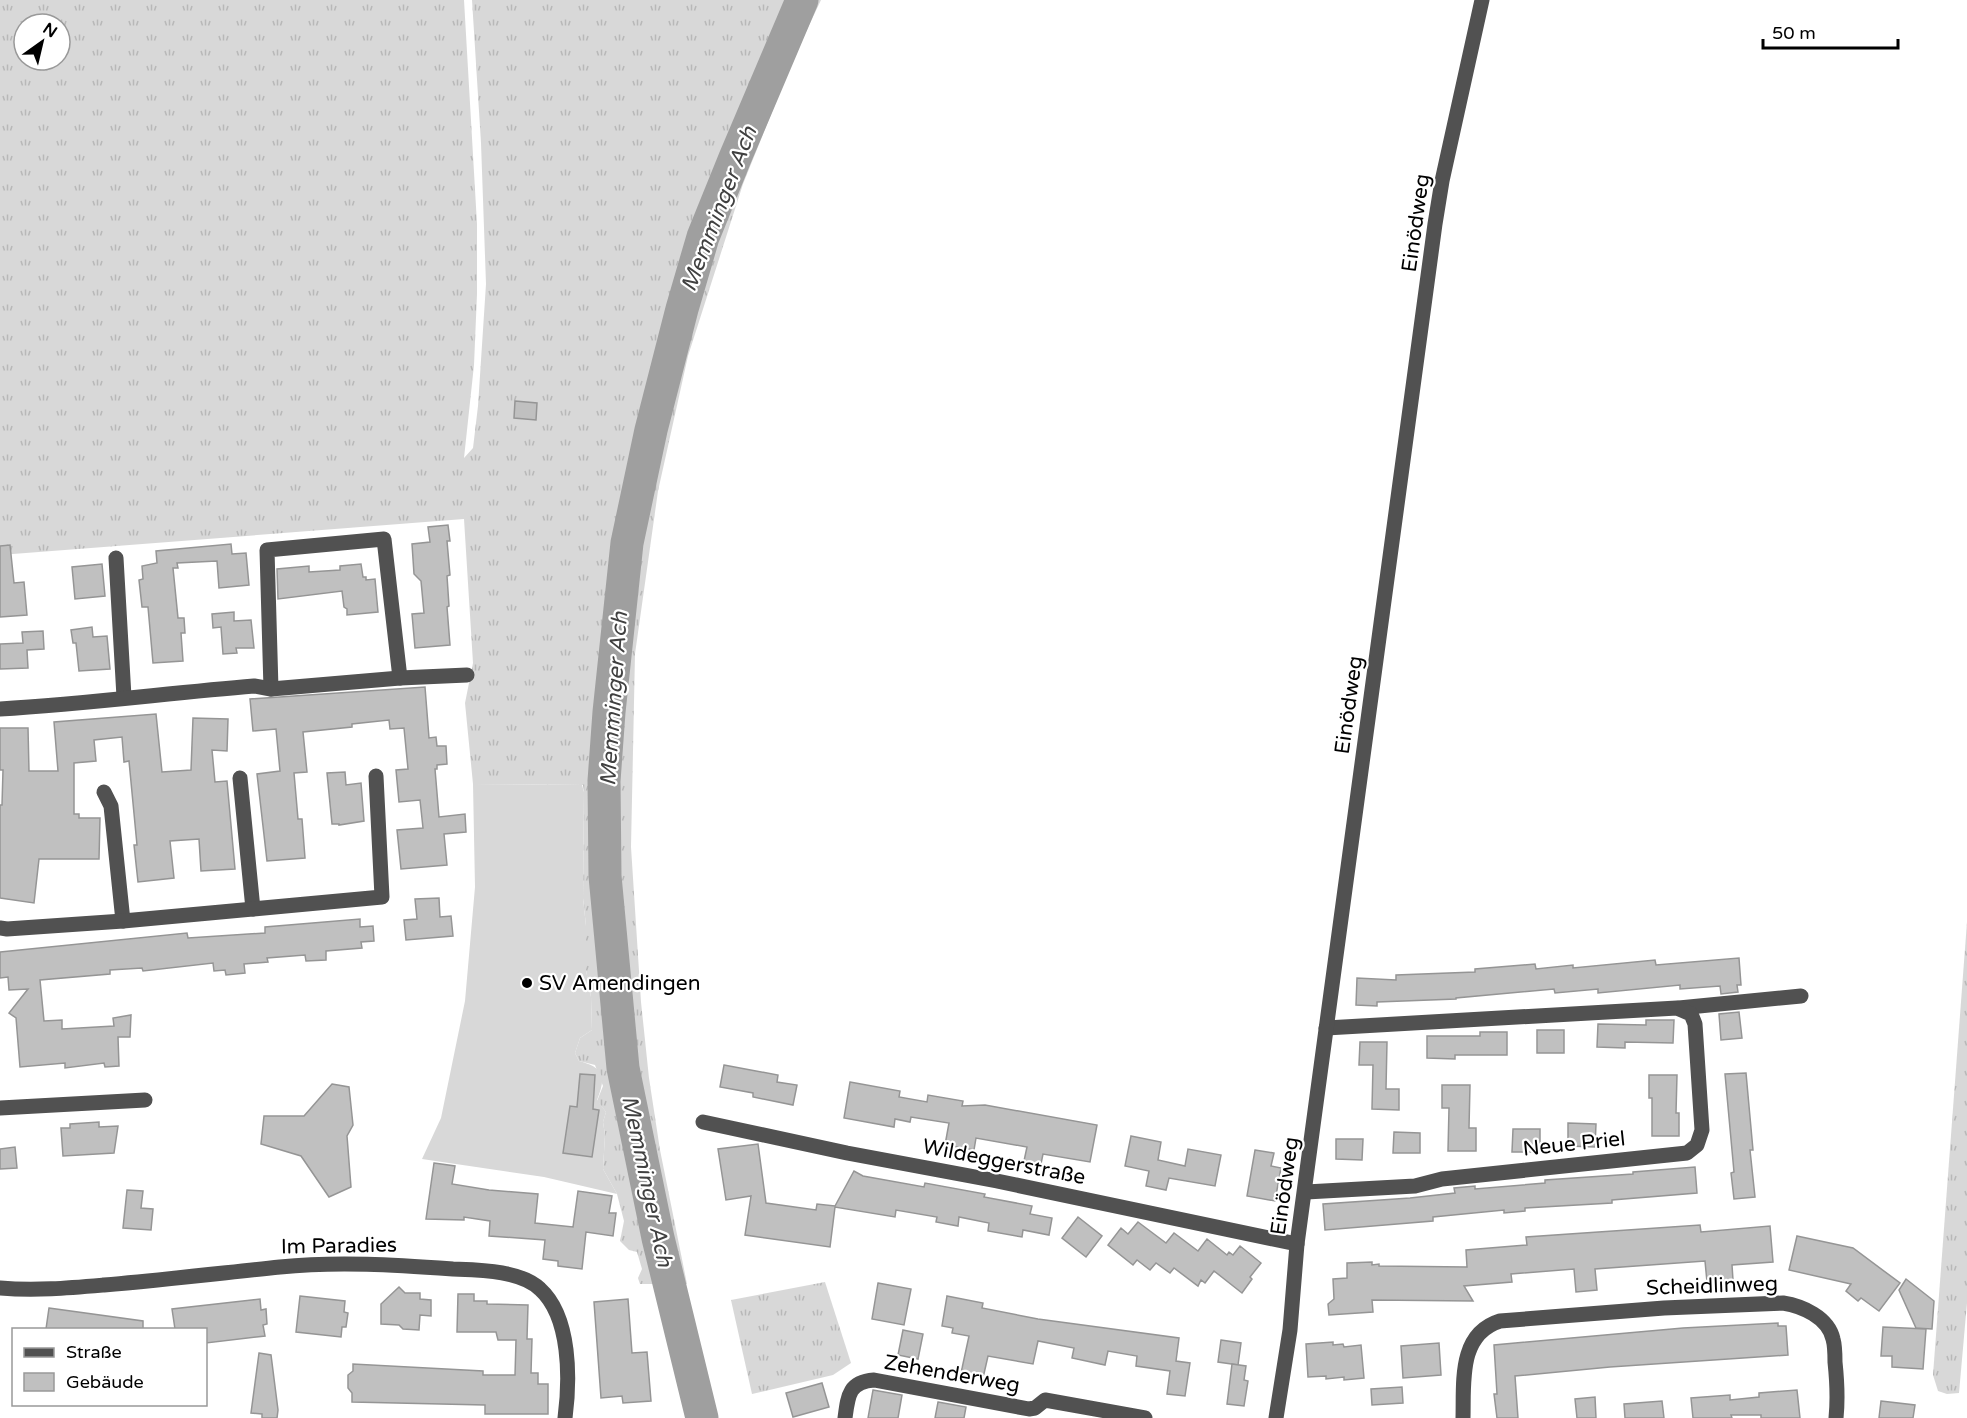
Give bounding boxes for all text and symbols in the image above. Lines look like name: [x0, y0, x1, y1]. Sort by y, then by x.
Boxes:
north arrow: [12, 12, 72, 72]
scale bar: [1763, 12, 1898, 50]
text: N: [39, 19, 61, 42]
text: 50 m: [1772, 22, 1816, 44]
water label: Memminger Ach: [676, 122, 763, 295]
street label: Einödweg: [1397, 172, 1435, 274]
water label: Memminger Ach: [595, 610, 633, 787]
street label: Einödweg: [1330, 654, 1368, 756]
place label: SV Amendingen: [539, 971, 701, 996]
marker: SV Amendingen: [520, 976, 534, 990]
water label: Memminger Ach: [616, 1093, 678, 1270]
street label: Neue Priel: [1522, 1126, 1626, 1162]
street label: Wildeggerstraße: [920, 1134, 1088, 1190]
street label: Einödweg: [1266, 1135, 1304, 1237]
street label: Im Paradies: [281, 1232, 397, 1260]
street label: Scheidlinweg: [1646, 1271, 1778, 1301]
legend: [12, 1328, 207, 1406]
text: Straße: [66, 1341, 122, 1363]
street label: Zehenderweg: [882, 1350, 1022, 1398]
text: Gebäude: [66, 1371, 144, 1393]

